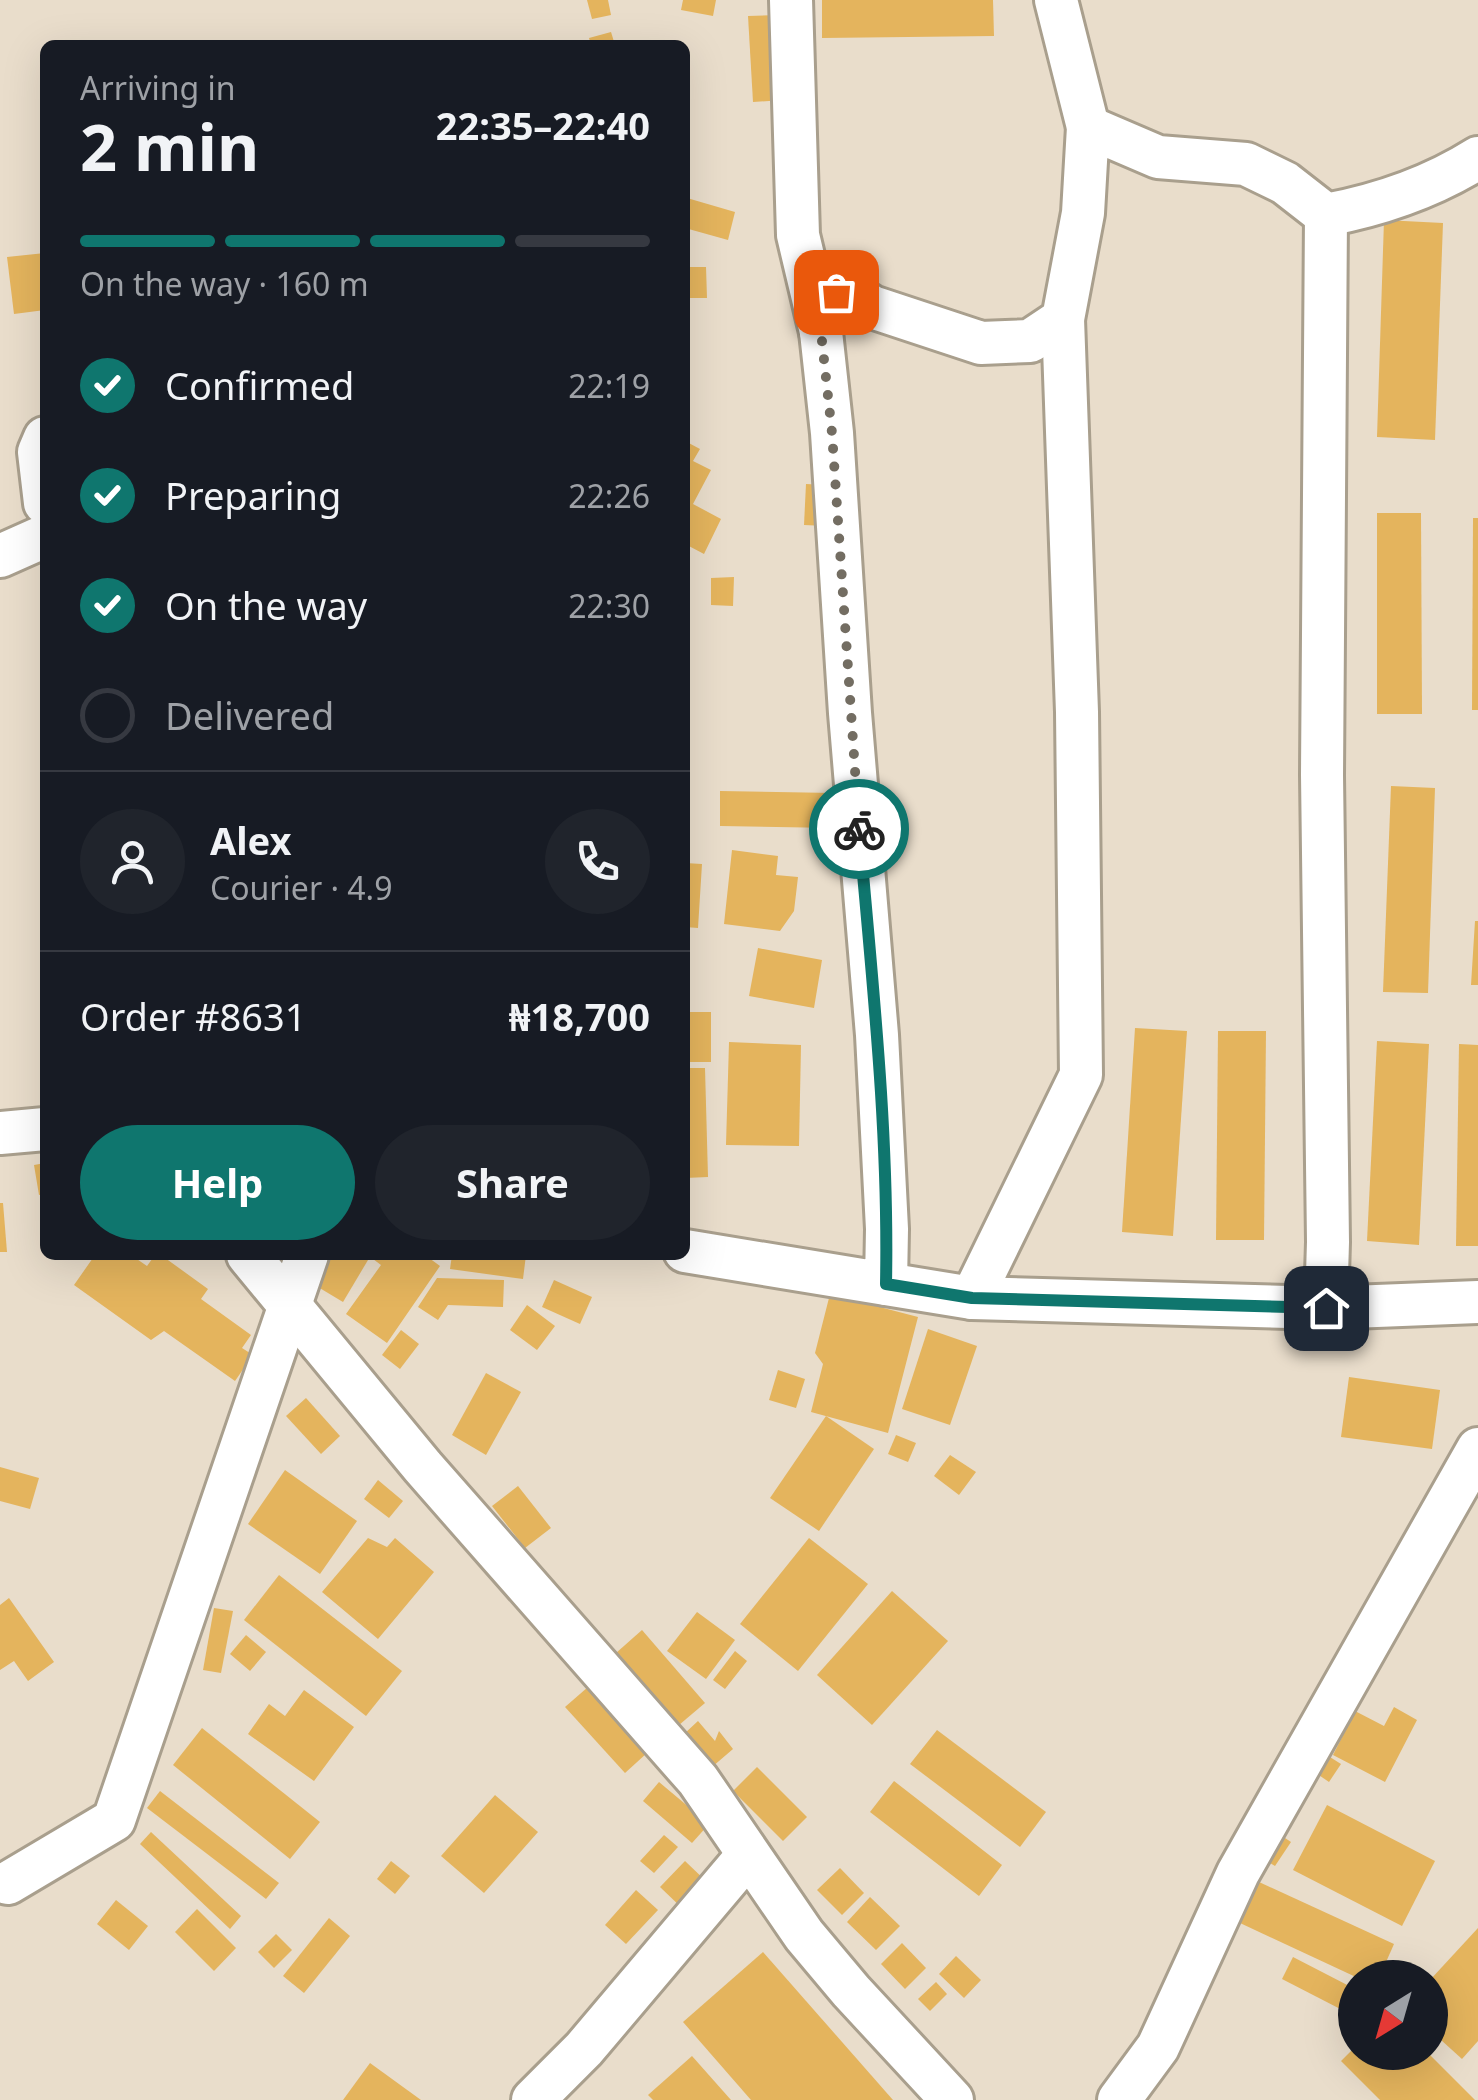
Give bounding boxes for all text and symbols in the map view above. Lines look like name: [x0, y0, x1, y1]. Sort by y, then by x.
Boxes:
text: Arriving in: [80, 66, 235, 109]
text: 22:35–22:40: [436, 99, 650, 151]
text: 2 min: [80, 102, 259, 190]
pin: [794, 250, 879, 335]
text: On the way · 160 m: [80, 262, 369, 305]
icon: bag: [809, 265, 864, 320]
icon: check: [80, 358, 135, 413]
text: Confirmed: [165, 359, 354, 411]
text: 22:19: [568, 364, 650, 407]
icon: check: [80, 468, 135, 523]
text: Preparing: [165, 469, 341, 521]
text: 22:26: [568, 474, 650, 517]
icon: check: [80, 578, 135, 633]
text: On the way: [165, 579, 367, 631]
text: 22:30: [568, 584, 650, 627]
text: Delivered: [165, 689, 334, 741]
courier: [809, 779, 909, 879]
icon: bike: [832, 802, 887, 857]
button: person: [80, 809, 185, 914]
button: phone: [545, 809, 650, 914]
text: Alex: [210, 814, 292, 866]
text: Courier · 4.9: [210, 866, 393, 909]
text: Order #8631: [80, 990, 306, 1042]
text: ₦18,700: [509, 990, 650, 1042]
button: Help: [80, 1125, 355, 1240]
button: Share: [375, 1125, 650, 1240]
pin: [1284, 1266, 1369, 1351]
icon: home: [1299, 1281, 1354, 1336]
north arrow: [1338, 1960, 1448, 2070]
map controls: [1338, 1960, 1448, 2070]

